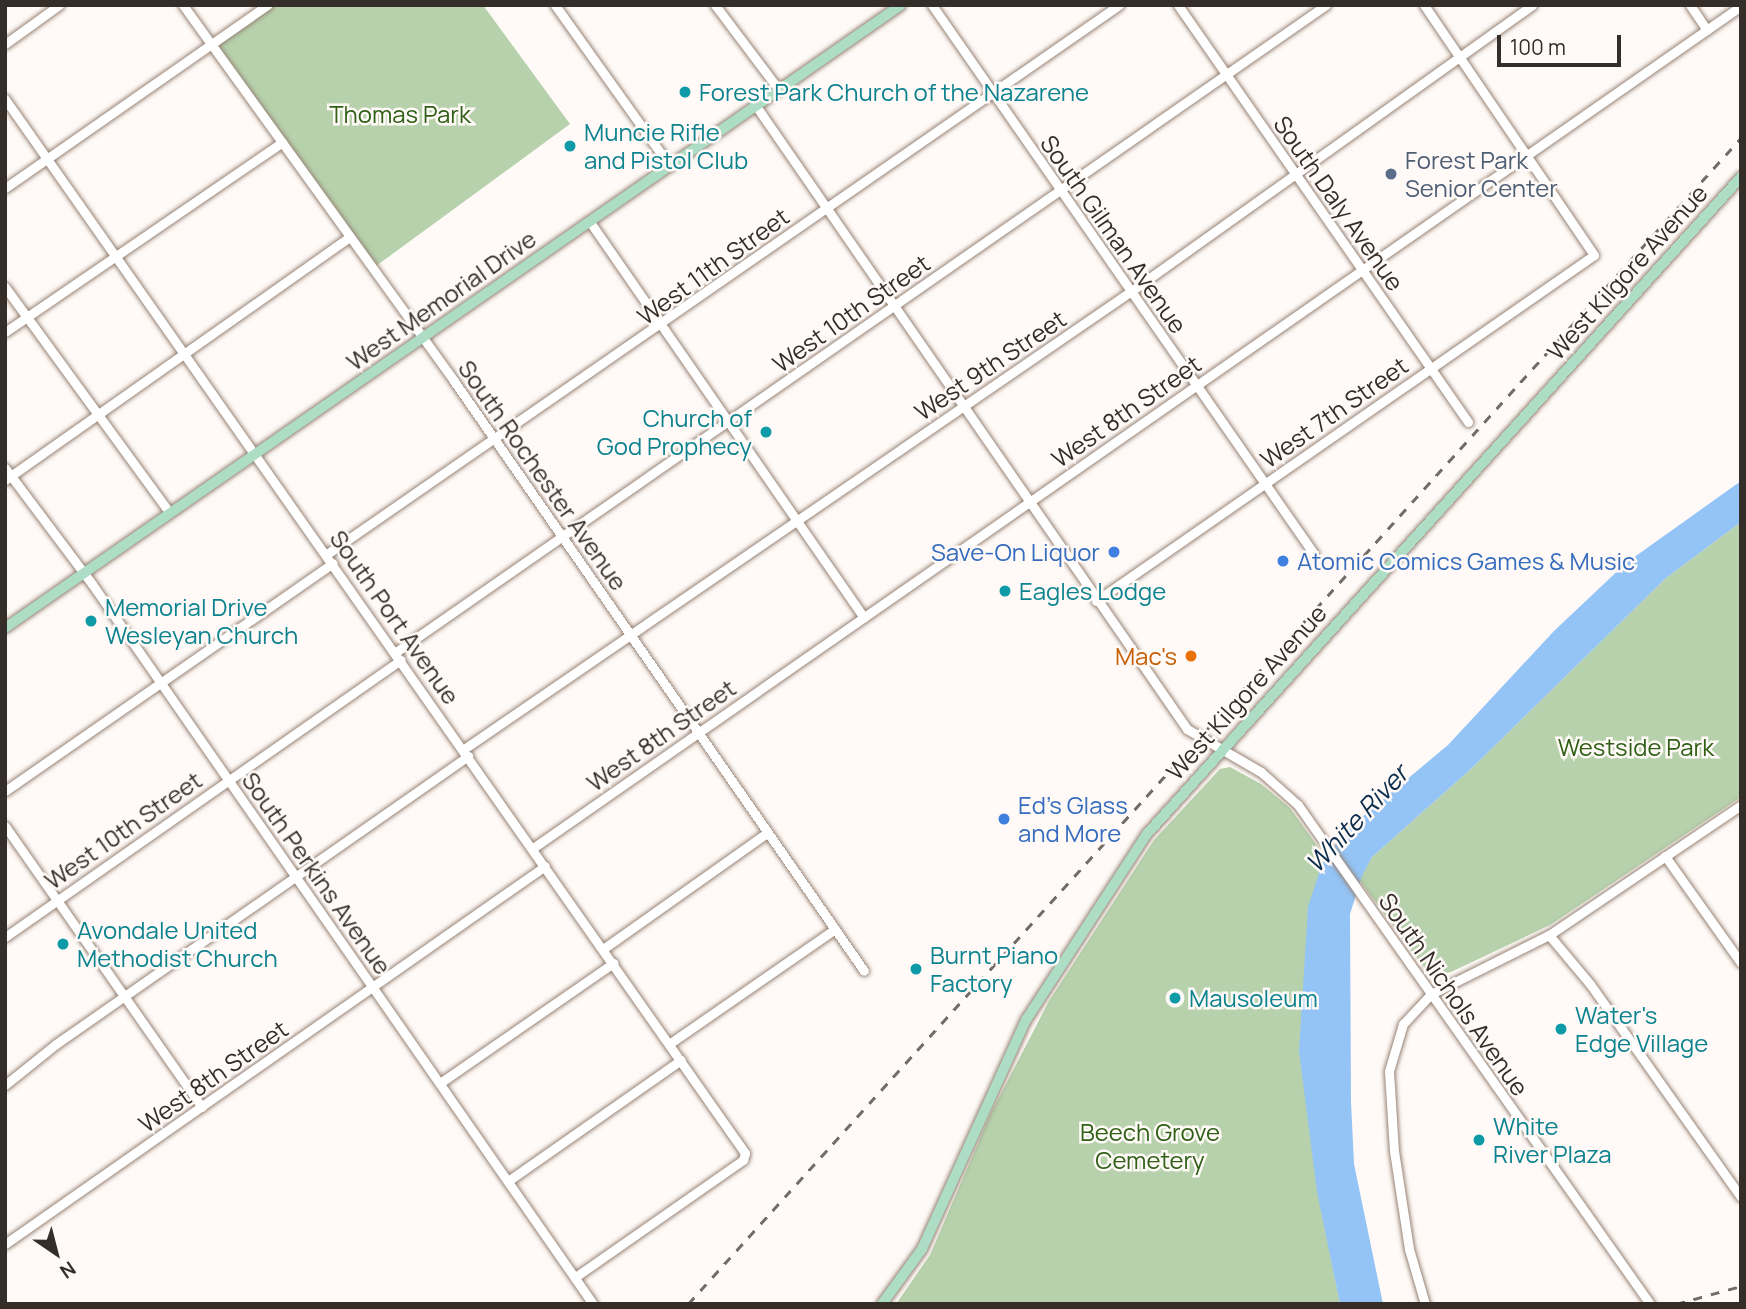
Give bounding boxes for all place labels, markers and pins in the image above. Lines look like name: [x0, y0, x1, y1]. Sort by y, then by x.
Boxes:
place label: Forest Park Church of the Nazarene: [699, 78, 1089, 106]
marker: Forest Park Church of the Nazarene: [677, 84, 693, 100]
place label: Muncie Rifle and Pistol Club: [584, 118, 748, 174]
marker: Muncie Rifle and Pistol Club: [562, 138, 578, 154]
place label: Forest Park Senior Center: [1405, 146, 1558, 202]
marker: Forest Park Senior Center: [1383, 166, 1399, 182]
place label: Church of God Prophecy: [597, 404, 752, 460]
marker: Church of God Prophecy: [758, 424, 774, 440]
place label: Save-On Liquor: [931, 538, 1100, 566]
marker: Save-On Liquor: [1106, 544, 1122, 560]
place label: Atomic Comics Games & Music: [1297, 547, 1635, 575]
marker: Atomic Comics Games & Music: [1275, 553, 1291, 569]
place label: Eagles Lodge: [1019, 577, 1166, 605]
marker: Eagles Lodge: [997, 583, 1013, 599]
place label: Memorial Drive Wesleyan Church: [105, 593, 298, 649]
marker: Memorial Drive Wesleyan Church: [83, 613, 99, 629]
place label: Mac's: [1115, 642, 1177, 670]
marker: Mac's: [1183, 648, 1199, 664]
place label: Ed's Glass and More: [1018, 791, 1128, 847]
marker: Ed's Glass and More: [996, 811, 1012, 827]
place label: Avondale United Methodist Church: [77, 916, 278, 972]
marker: Avondale United Methodist Church: [55, 936, 71, 952]
place label: Burnt Piano Factory: [930, 941, 1058, 997]
marker: Burnt Piano Factory: [908, 961, 924, 977]
place label: Mausoleum: [1189, 984, 1318, 1012]
marker: Mausoleum: [1167, 990, 1183, 1006]
place label: Water's Edge Village: [1575, 1001, 1708, 1057]
marker: Water's Edge Village: [1553, 1021, 1569, 1037]
place label: White River Plaza: [1493, 1112, 1612, 1168]
marker: White River Plaza: [1471, 1132, 1487, 1148]

